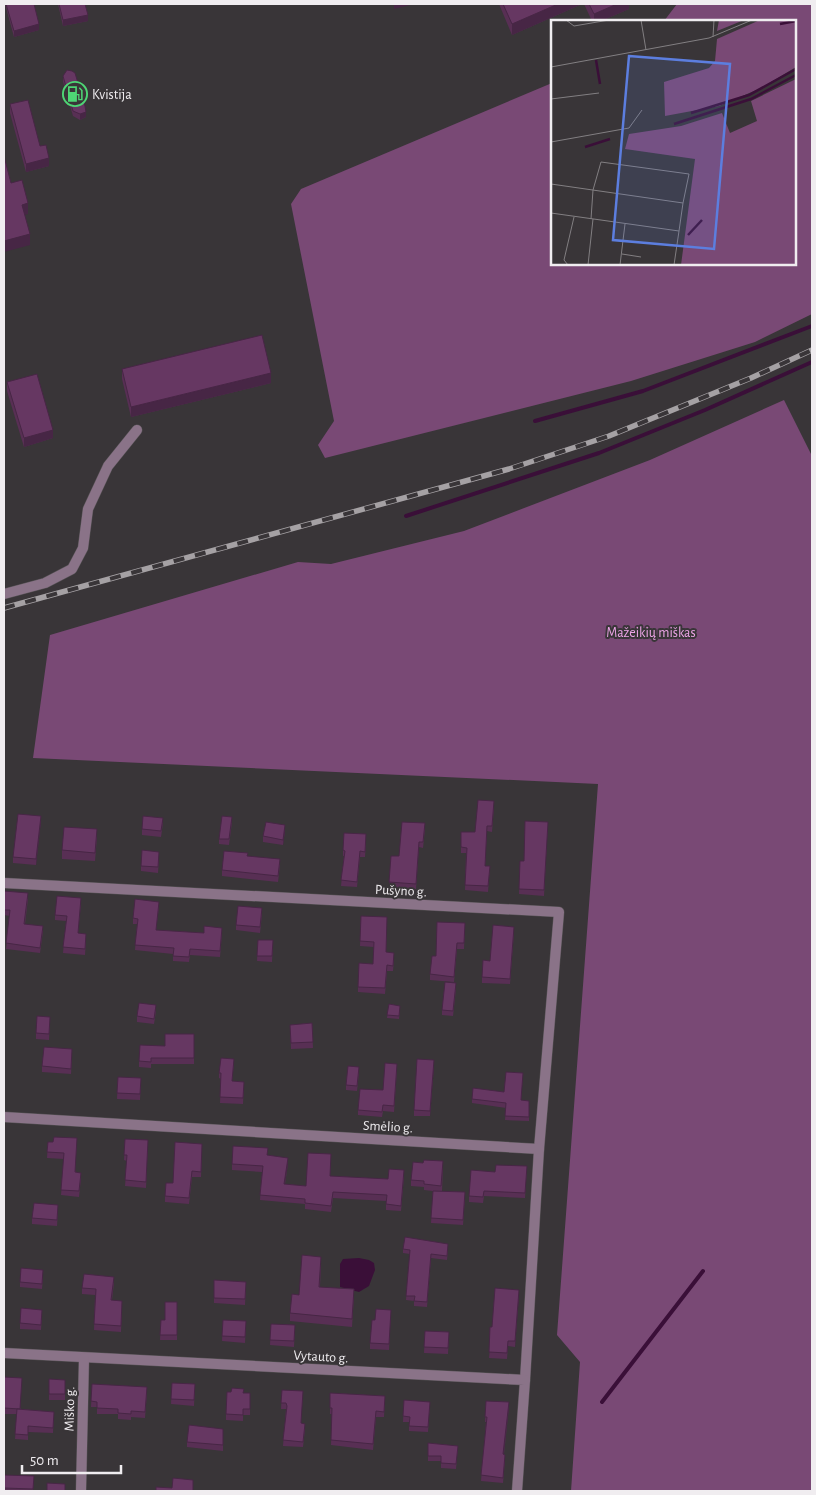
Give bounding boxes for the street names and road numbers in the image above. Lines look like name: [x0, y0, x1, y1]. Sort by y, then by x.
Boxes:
street label: Pušyno g.: [375, 883, 427, 899]
street label: Smėlio g.: [363, 1119, 413, 1135]
street label: Vytauto g.: [293, 1349, 349, 1365]
street label: Miško g.: [63, 1386, 77, 1432]

